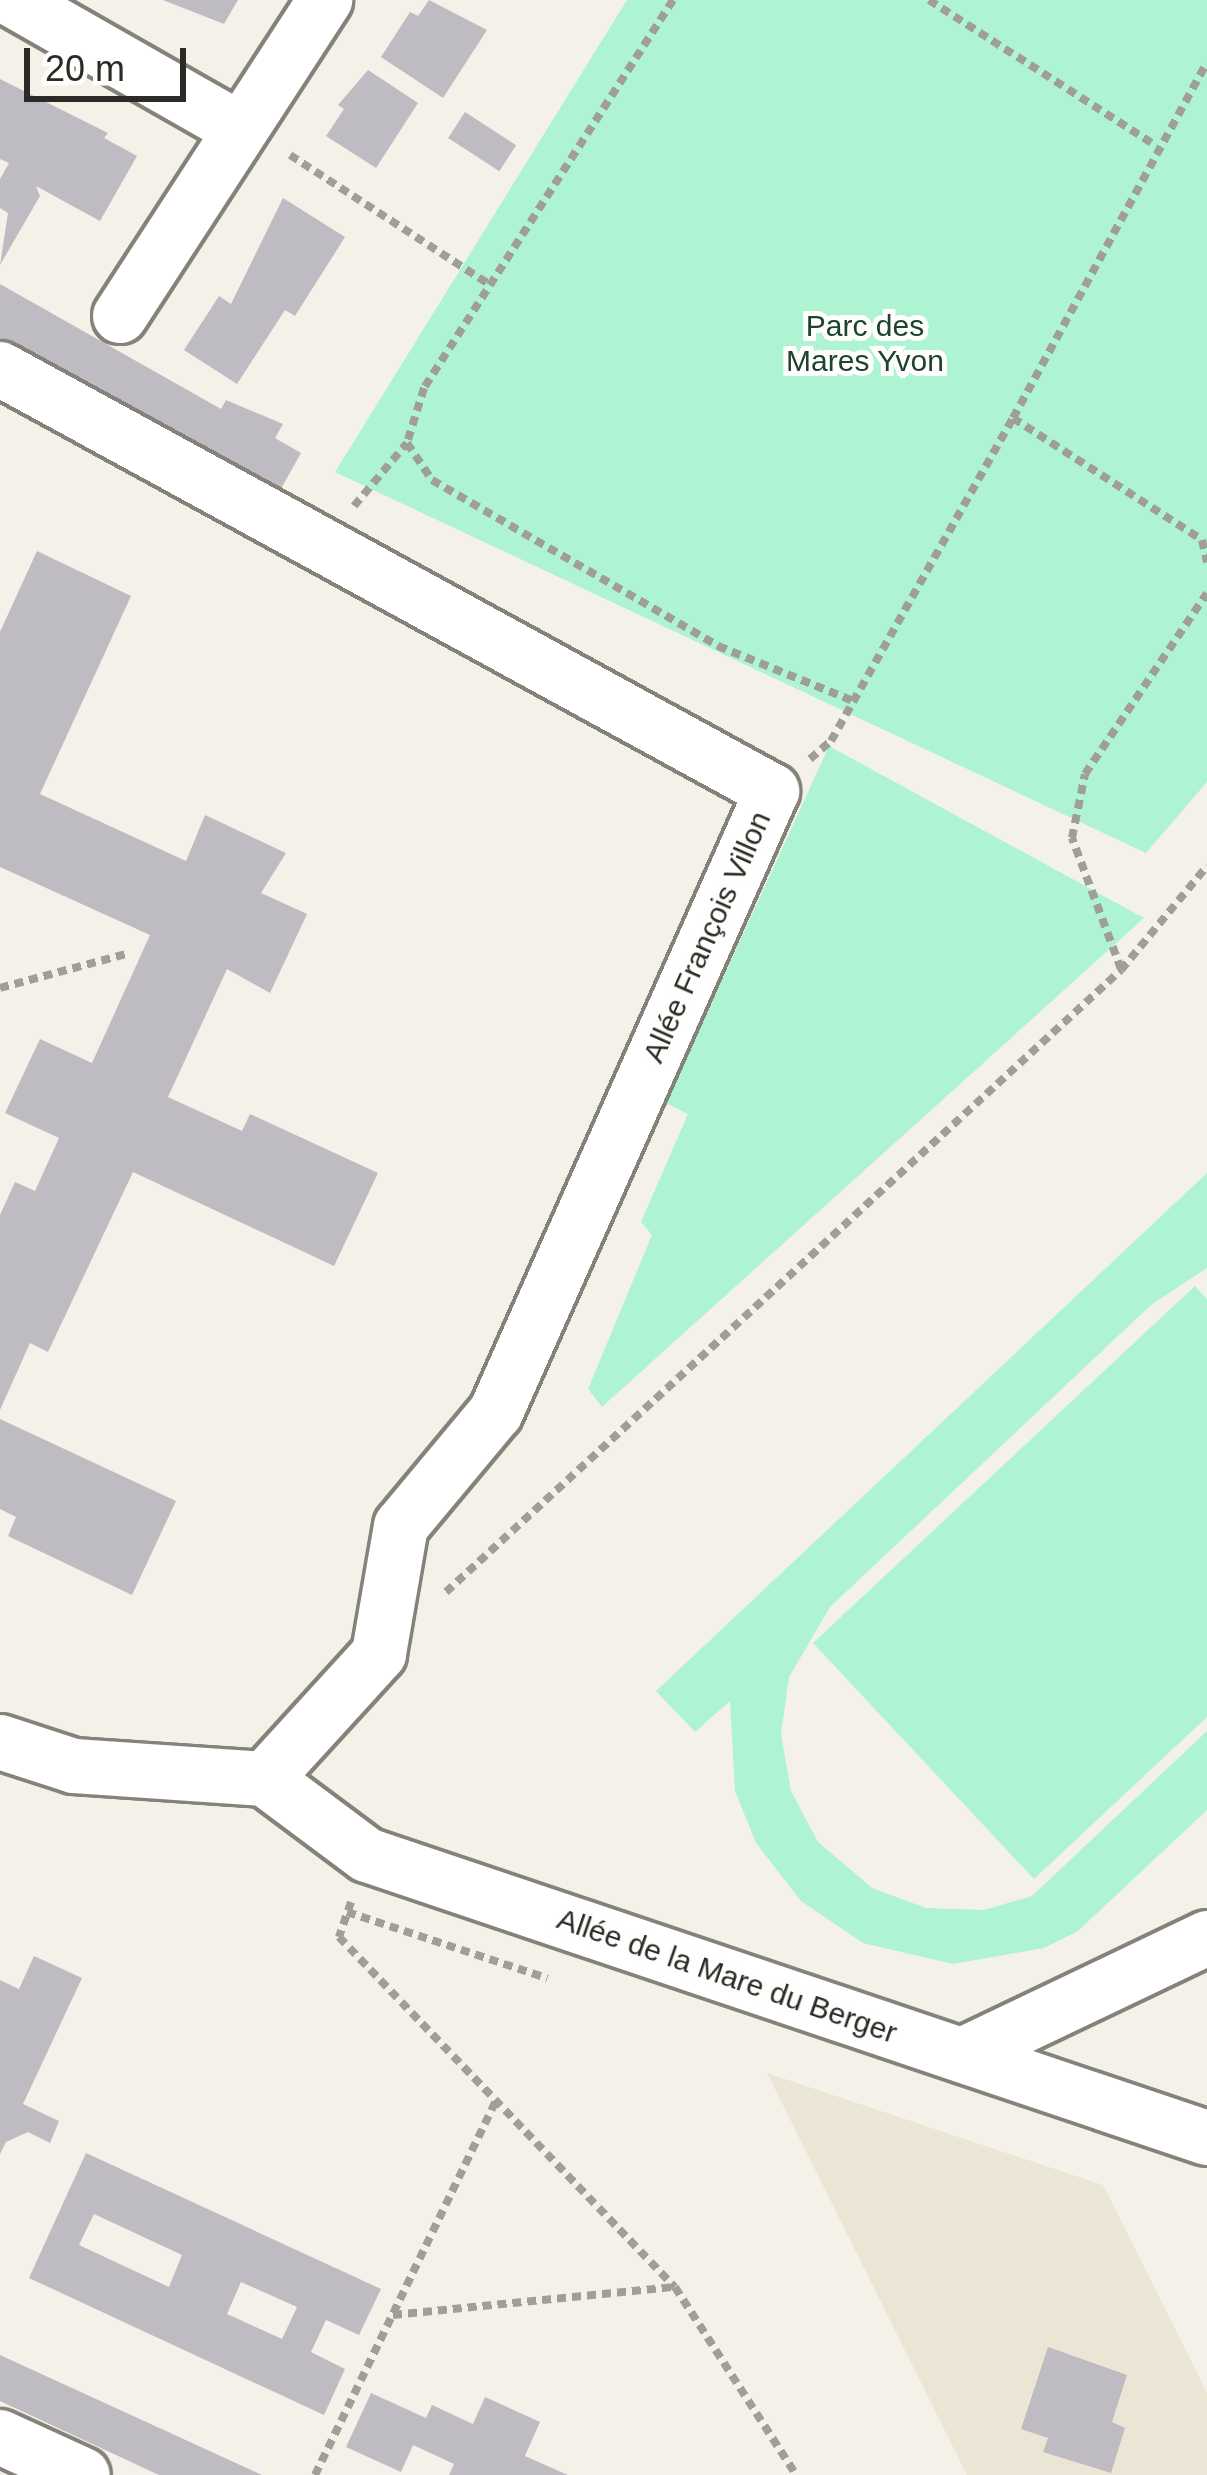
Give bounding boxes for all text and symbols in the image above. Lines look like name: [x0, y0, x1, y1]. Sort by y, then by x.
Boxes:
scale bar: [30, 24, 192, 98]
text: 20 m: [45, 48, 125, 89]
park label: Parc des Mares Yvon: [786, 308, 944, 378]
street label: Allée François Villon: [635, 806, 779, 1068]
street label: Allée de la Mare du Berger: [552, 1901, 902, 2051]

